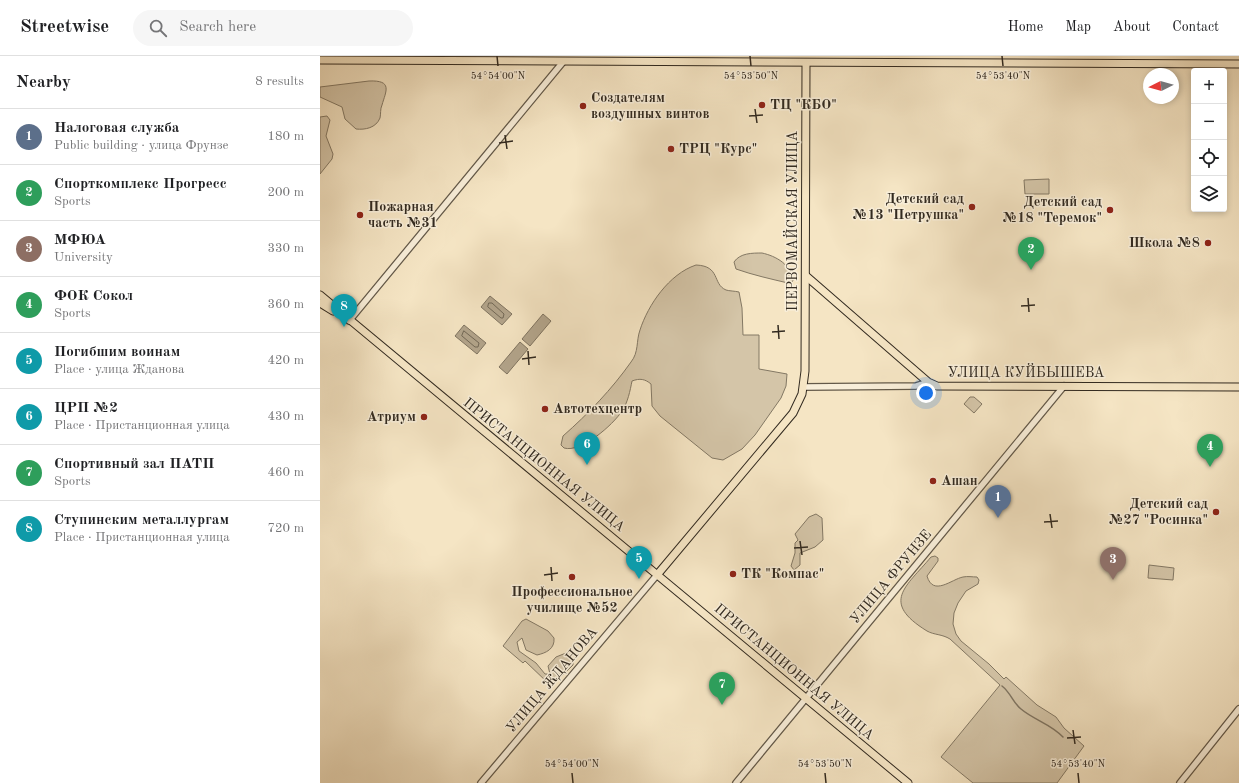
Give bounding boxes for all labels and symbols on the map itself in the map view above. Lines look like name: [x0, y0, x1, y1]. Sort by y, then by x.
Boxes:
north arrow: [1143, 68, 1179, 104]
text: 54°54'00"N: [471, 71, 526, 81]
text: 54°53'50"N: [724, 71, 779, 81]
text: 54°53'40"N: [976, 71, 1031, 81]
place label: Создателям воздушных винтов: [591, 91, 709, 121]
place label: ТЦ "КБО": [770, 98, 837, 112]
marker: ТЦ "КБО": [757, 100, 767, 110]
marker: Создателям воздушных винтов: [578, 101, 588, 111]
street label: ПЕРВОМАЙСКАЯ УЛИЦА: [782, 131, 800, 311]
place label: ТРЦ "Курс": [679, 142, 757, 156]
marker: ТРЦ "Курс": [666, 144, 676, 154]
place label: Детский сад №13 "Петрушка": [852, 192, 964, 222]
place label: Детский сад №18 "Теремок": [1002, 195, 1102, 225]
place label: Пожарная часть №31: [368, 200, 438, 230]
marker: Детский сад №13 "Петрушка": [967, 202, 977, 212]
marker: Детский сад №18 "Теремок": [1105, 205, 1115, 215]
marker: Пожарная часть №31: [355, 210, 365, 220]
place label: Школа №8: [1129, 236, 1200, 250]
pin: 2: [1018, 237, 1044, 270]
marker: Школа №8: [1203, 238, 1213, 248]
pin: 8: [331, 294, 357, 327]
street label: УЛИЦА КУЙБЫШЕВА: [947, 362, 1105, 380]
your location: [916, 383, 936, 403]
street label: ПРИСТАНЦИОННАЯ УЛИЦА: [461, 396, 628, 535]
place label: Автотехцентр: [553, 402, 642, 416]
marker: Автотехцентр: [540, 404, 550, 414]
place label: Атриум: [367, 410, 416, 424]
marker: Атриум: [419, 412, 429, 422]
pin: 6: [574, 432, 600, 465]
pin: 4: [1197, 434, 1223, 467]
place label: Ашан: [941, 474, 978, 488]
marker: Ашан: [928, 476, 938, 486]
pin: 1: [985, 485, 1011, 518]
place label: Детский сад №27 "Росинка": [1109, 497, 1208, 527]
marker: Детский сад №27 "Росинка": [1211, 507, 1221, 517]
street label: УЛИЦА ФРУНЗЕ: [848, 527, 934, 627]
pin: 5: [626, 546, 652, 579]
pin: 3: [1100, 547, 1126, 580]
place label: ТК "Компас": [741, 567, 824, 581]
marker: ТК "Компас": [728, 569, 738, 579]
marker: Профессиональное училище №52: [567, 572, 577, 582]
place label: Профессиональное училище №52: [511, 585, 633, 615]
street label: ПРИСТАНЦИОННАЯ УЛИЦА: [712, 601, 877, 743]
street label: УЛИЦА ЖДАНОВА: [504, 624, 600, 735]
pin: 7: [709, 672, 735, 705]
text: 54°54'00"N: [545, 759, 600, 769]
text: 54°53'50"N: [798, 759, 853, 769]
text: 54°53'40"N: [1051, 759, 1106, 769]

